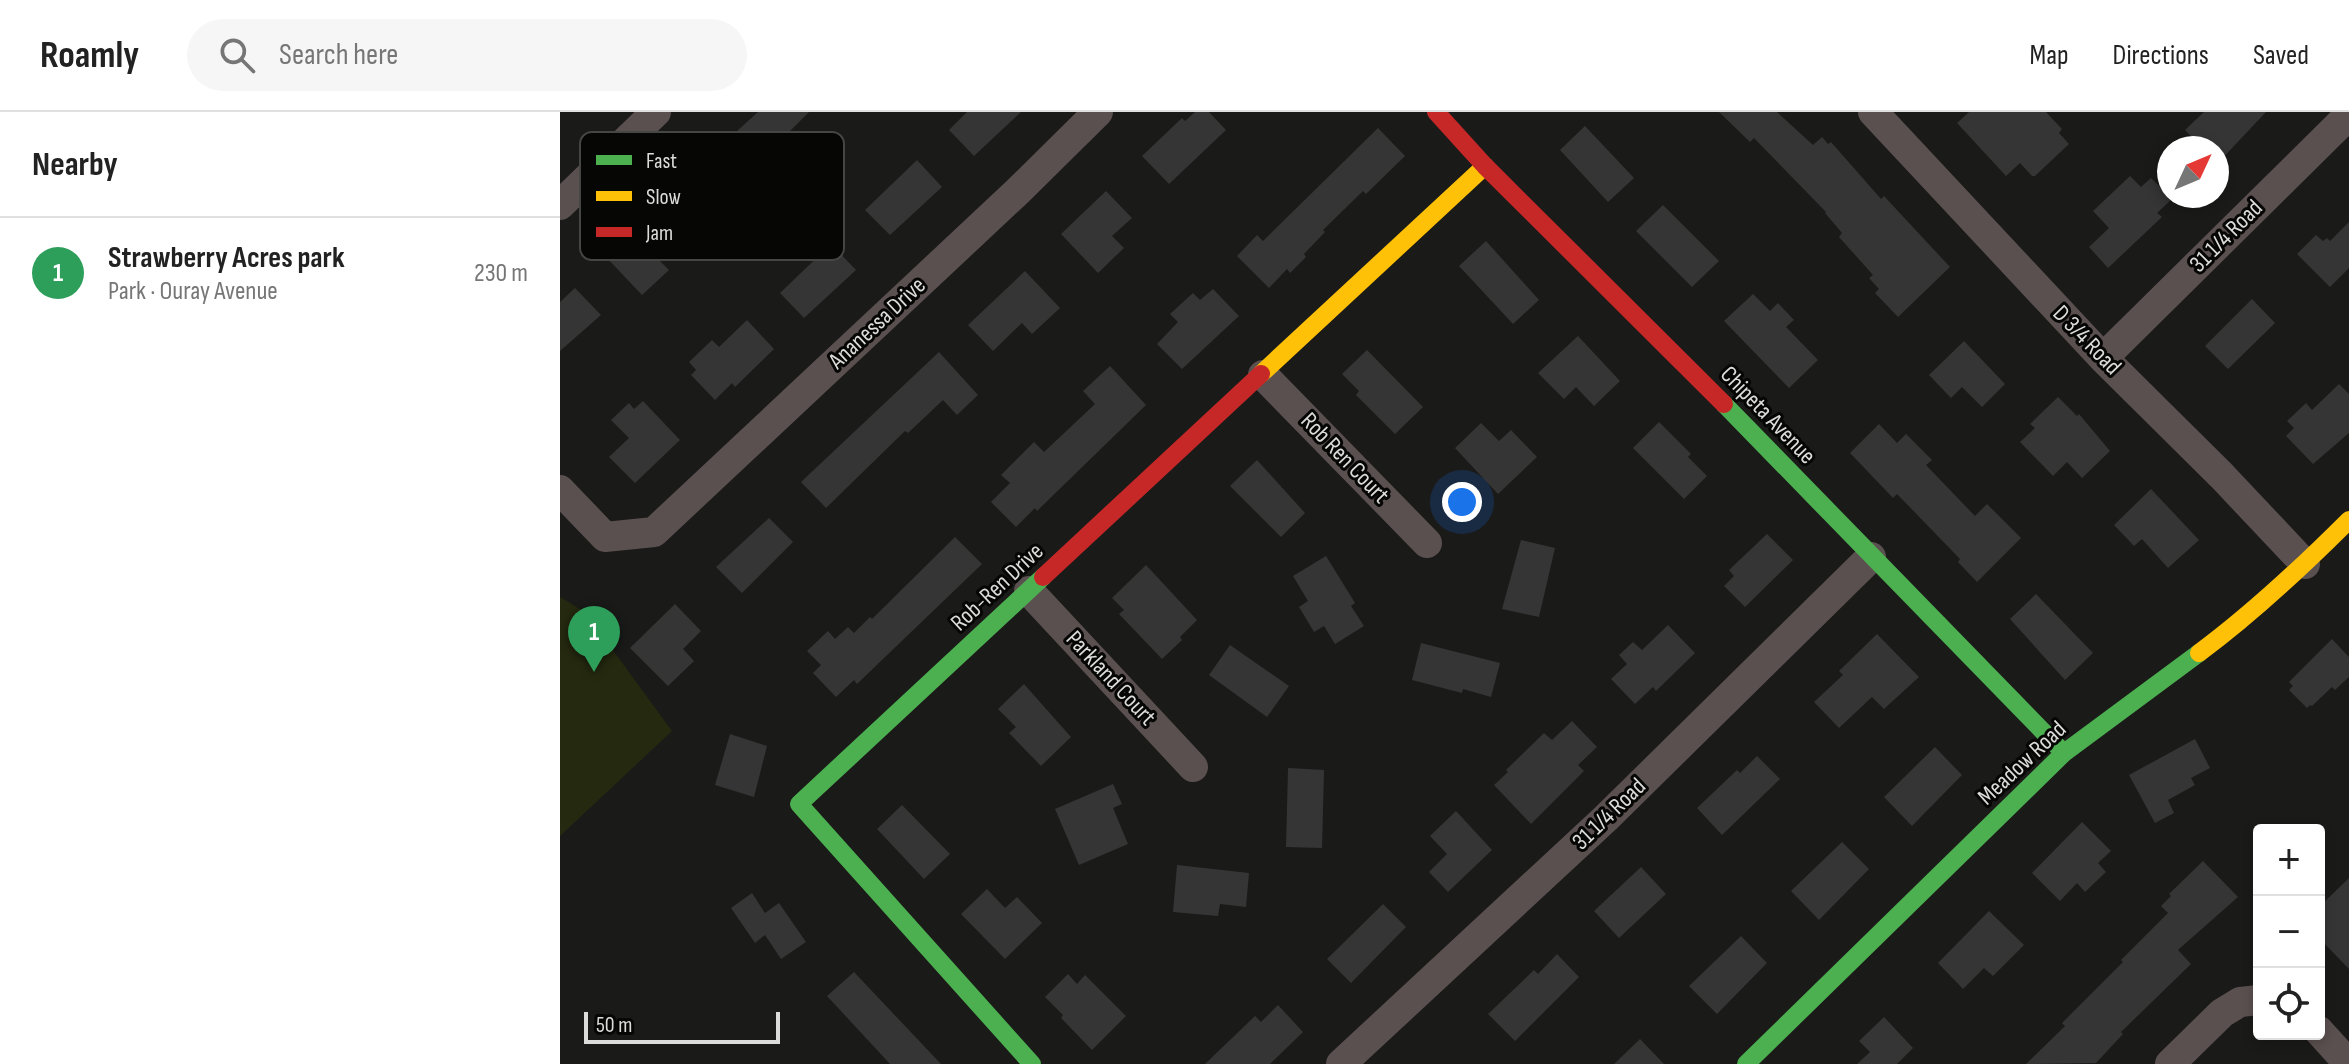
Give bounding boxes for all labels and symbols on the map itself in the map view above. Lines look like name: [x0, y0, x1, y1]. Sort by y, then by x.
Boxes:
legend: [580, 132, 844, 260]
north arrow: [2157, 136, 2229, 208]
text: Fast: [646, 148, 677, 175]
text: Slow: [646, 184, 681, 211]
street label: 31 1/4 Road: [2184, 194, 2268, 278]
text: Jam: [645, 220, 673, 247]
street label: Ananessa Drive: [822, 271, 932, 376]
street label: D 3/4 Road: [2047, 299, 2127, 381]
street label: Chipeta Avenue: [1714, 360, 1822, 470]
street label: Rob Ren Court: [1295, 407, 1395, 509]
your location: [1442, 482, 1482, 522]
street label: Rob-Ren Drive: [945, 537, 1049, 637]
pin: 1: [568, 606, 620, 672]
street label: Parkland Court: [1060, 625, 1162, 731]
street label: Meadow Road: [1972, 715, 2072, 811]
street label: 31 1/4 Road: [1566, 772, 1652, 856]
scale bar: [584, 1008, 780, 1044]

